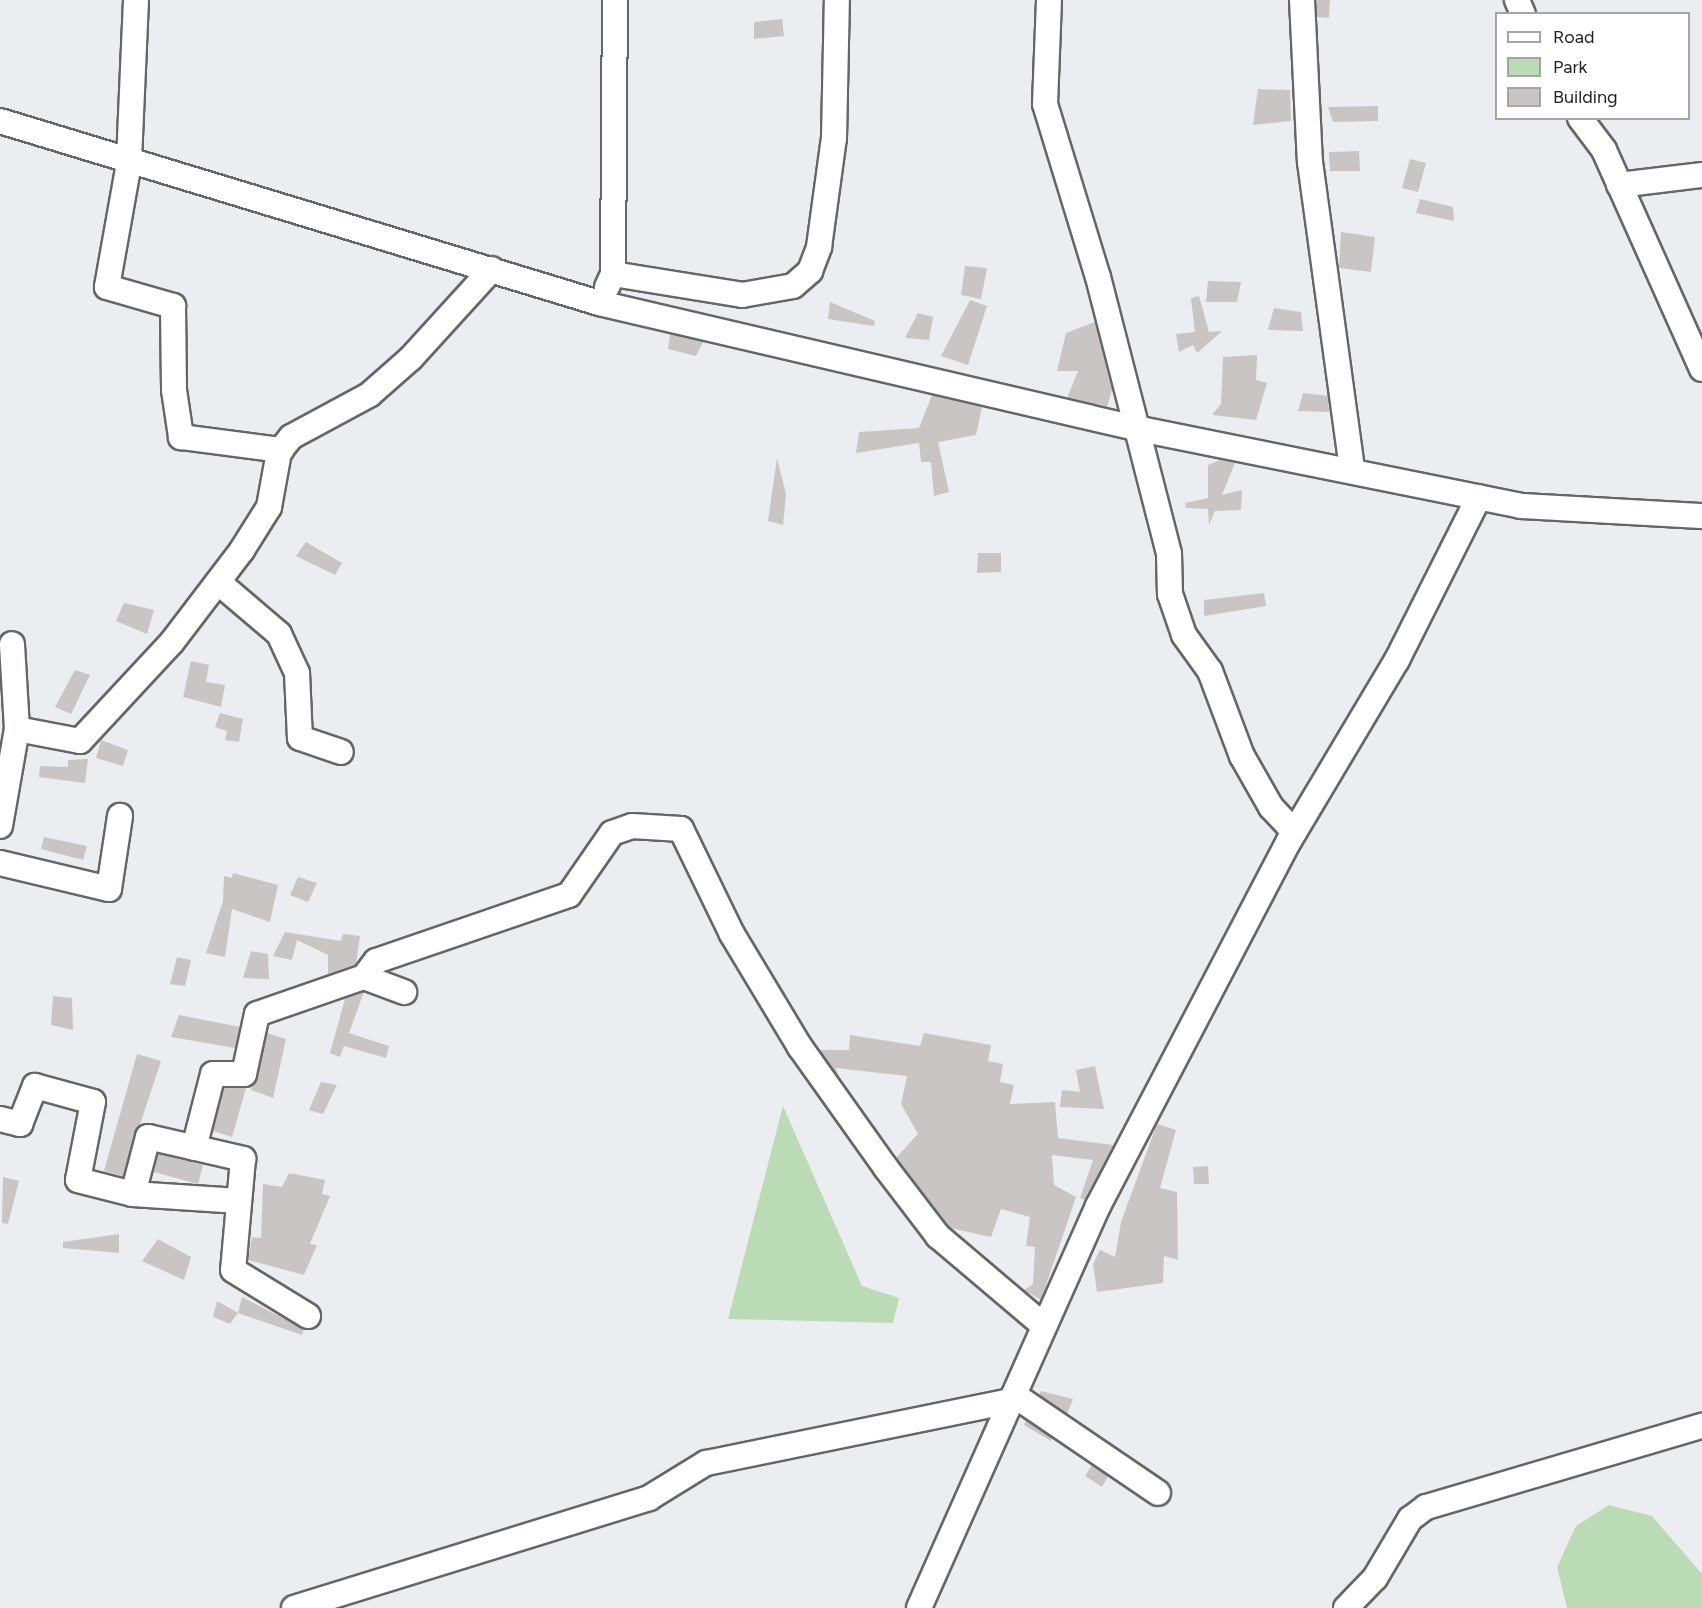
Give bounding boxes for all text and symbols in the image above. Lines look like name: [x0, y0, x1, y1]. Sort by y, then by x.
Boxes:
legend: [1495, 12, 1690, 120]
text: Road: [1553, 26, 1594, 48]
text: Park: [1553, 56, 1587, 78]
text: Building: [1553, 86, 1618, 108]

